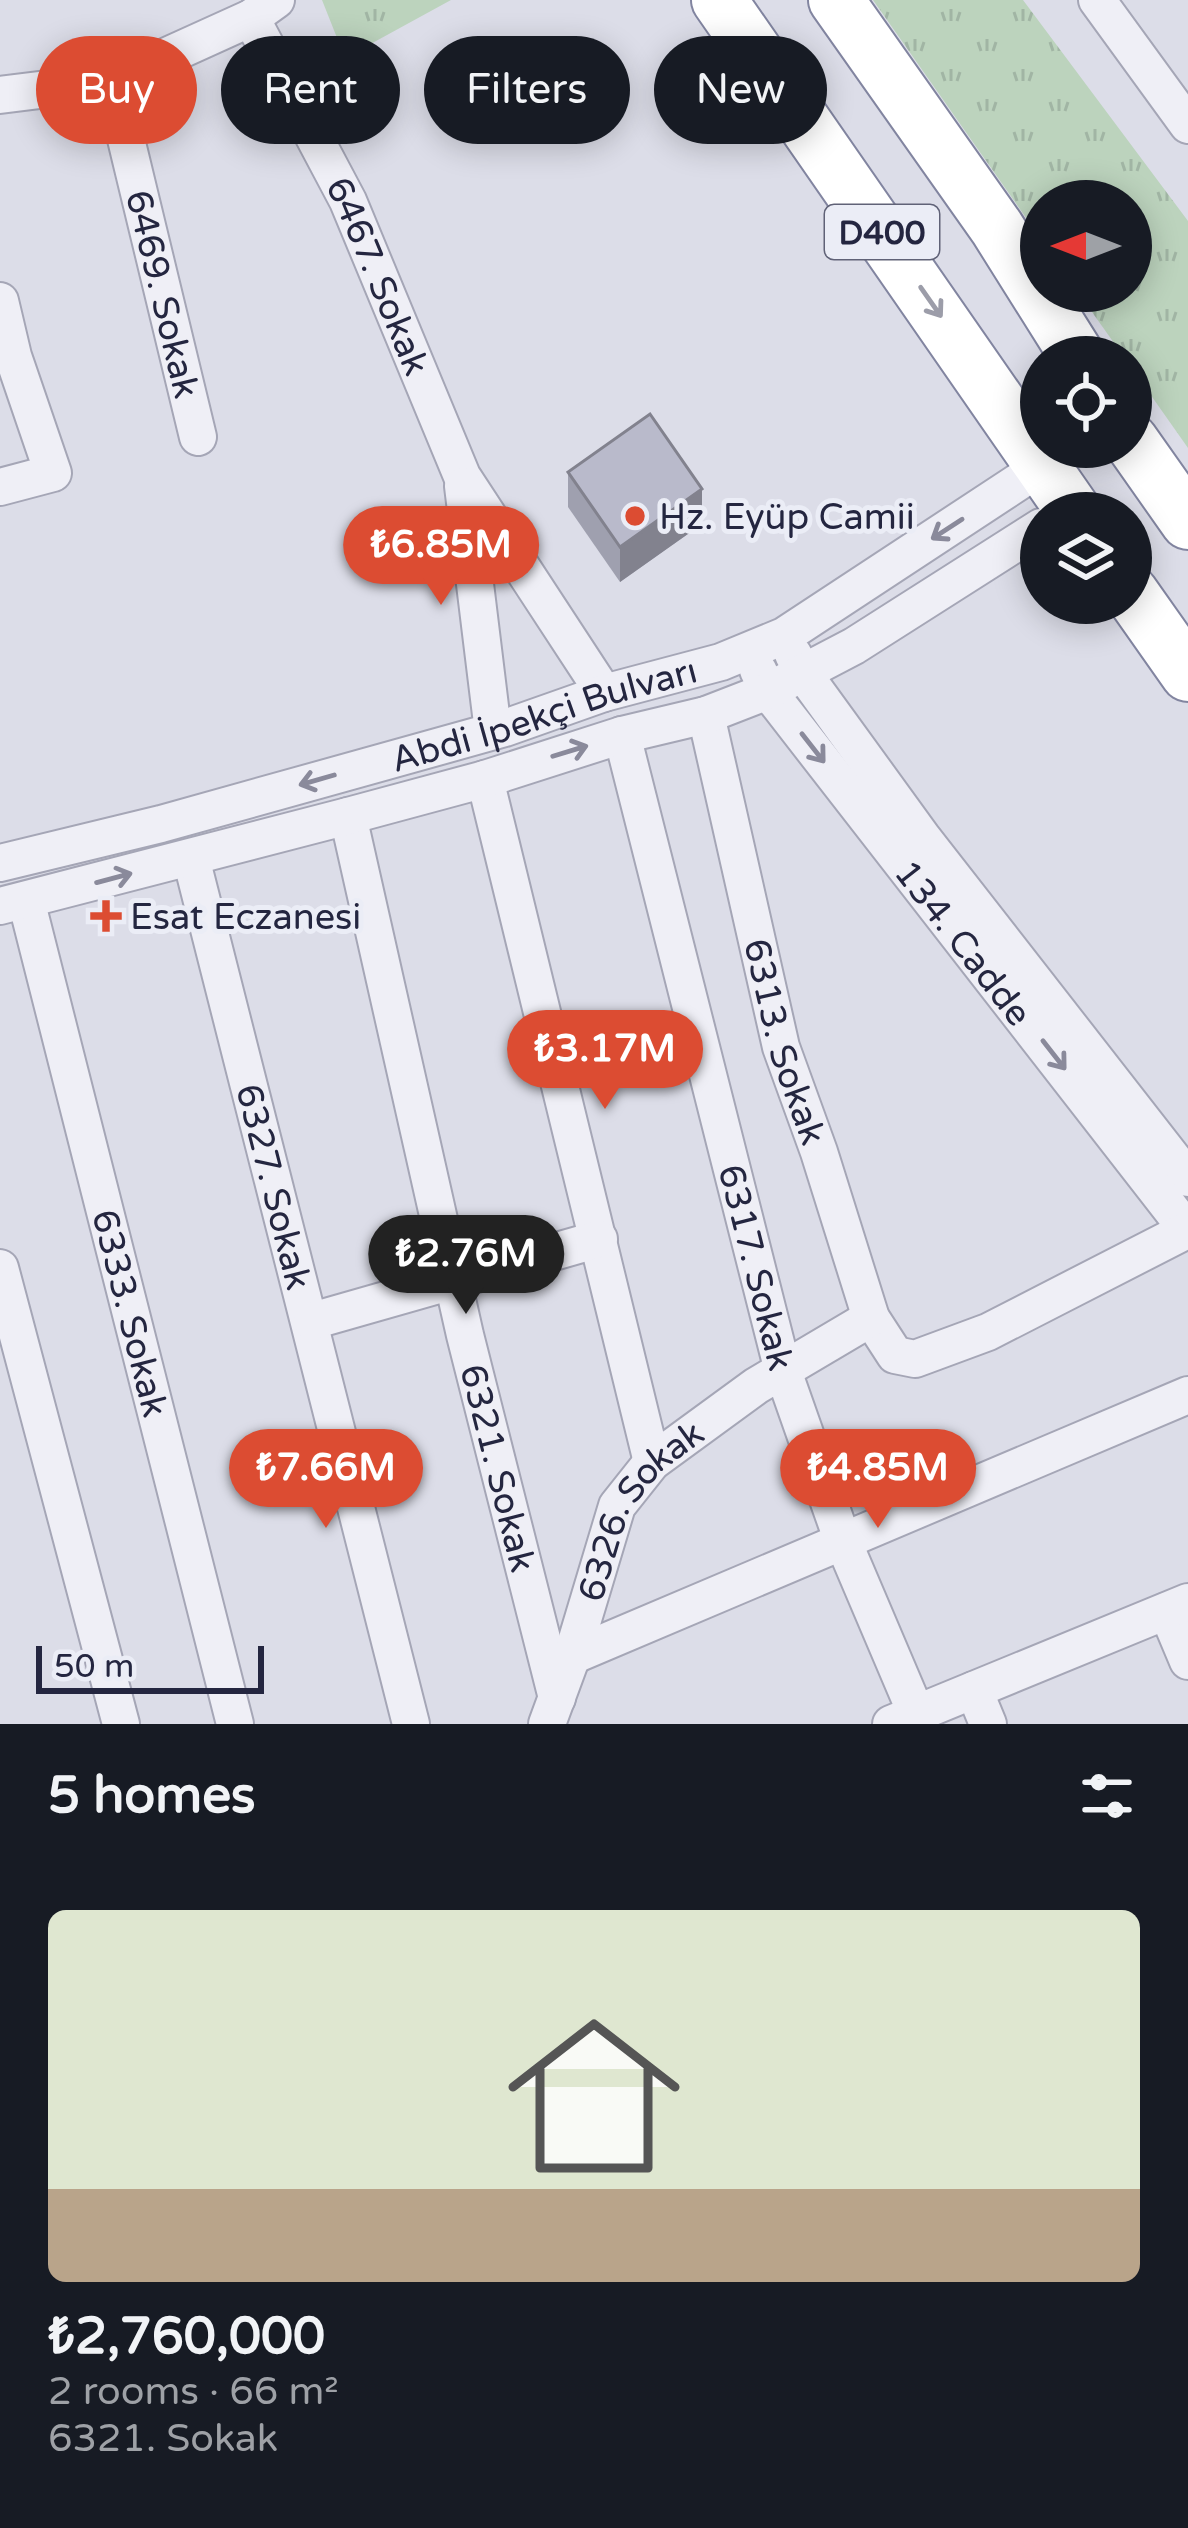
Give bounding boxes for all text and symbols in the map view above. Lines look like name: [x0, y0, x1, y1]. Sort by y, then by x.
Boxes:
chip: Buy: [36, 36, 197, 144]
chip: Rent: [221, 36, 400, 144]
chip: Filters: [424, 36, 630, 144]
chip: New: [654, 36, 827, 144]
street label: 6467. Sokak: [316, 170, 438, 382]
north arrow: [1020, 180, 1152, 312]
map controls: [1020, 180, 1152, 624]
street label: 6469. Sokak: [116, 186, 208, 403]
road number: D400: [825, 205, 939, 259]
one-way arrow: [918, 285, 943, 319]
button: locate: [1020, 336, 1152, 468]
button: layers: [1020, 492, 1152, 624]
place label: Hz. Eyüp Camii: [659, 496, 915, 539]
marker: Hz. Eyüp Camii: [622, 503, 648, 529]
pin: ₺6.85M: [343, 506, 539, 608]
one-way arrow: [930, 517, 964, 542]
text: ₺6.85M: [370, 521, 512, 568]
street label: Abdi İpekçi Bulvarı: [386, 649, 702, 782]
one-way arrow: [799, 732, 826, 764]
one-way arrow: [550, 739, 588, 761]
one-way arrow: [299, 771, 337, 793]
street label: 134. Cadde: [885, 852, 1040, 1035]
one-way arrow: [94, 865, 132, 887]
place label: Esat Eczanesi: [130, 896, 361, 939]
marker: Esat Eczanesi: [93, 903, 119, 929]
street label: 6313. Sokak: [734, 935, 834, 1151]
pin: ₺3.17M: [507, 1010, 703, 1112]
text: ₺3.17M: [534, 1025, 676, 1072]
one-way arrow: [1040, 1038, 1067, 1070]
street label: 6327. Sokak: [226, 1080, 320, 1294]
street label: 6317. Sokak: [709, 1160, 802, 1375]
street label: 6333. Sokak: [82, 1205, 176, 1422]
pin: ₺2.76M: [368, 1215, 564, 1317]
text: ₺2.76M: [395, 1230, 537, 1277]
street label: 6321. Sokak: [450, 1360, 544, 1576]
street label: 6326. Sokak: [570, 1412, 712, 1607]
pin: ₺7.66M: [228, 1429, 424, 1531]
pin: ₺4.85M: [780, 1429, 976, 1531]
text: ₺7.66M: [256, 1444, 396, 1491]
text: ₺4.85M: [807, 1444, 949, 1491]
scale bar: [36, 1640, 264, 1693]
text: 50 m: [54, 1647, 134, 1686]
icon: filters: [1074, 1763, 1140, 1829]
text: 5 homes: [48, 1765, 256, 1827]
icon: home: [486, 1988, 702, 2204]
text: ₺2,760,000: [48, 2306, 325, 2368]
text: 2 rooms · 66 m²: [48, 2368, 339, 2415]
text: 6321. Sokak: [48, 2415, 278, 2462]

